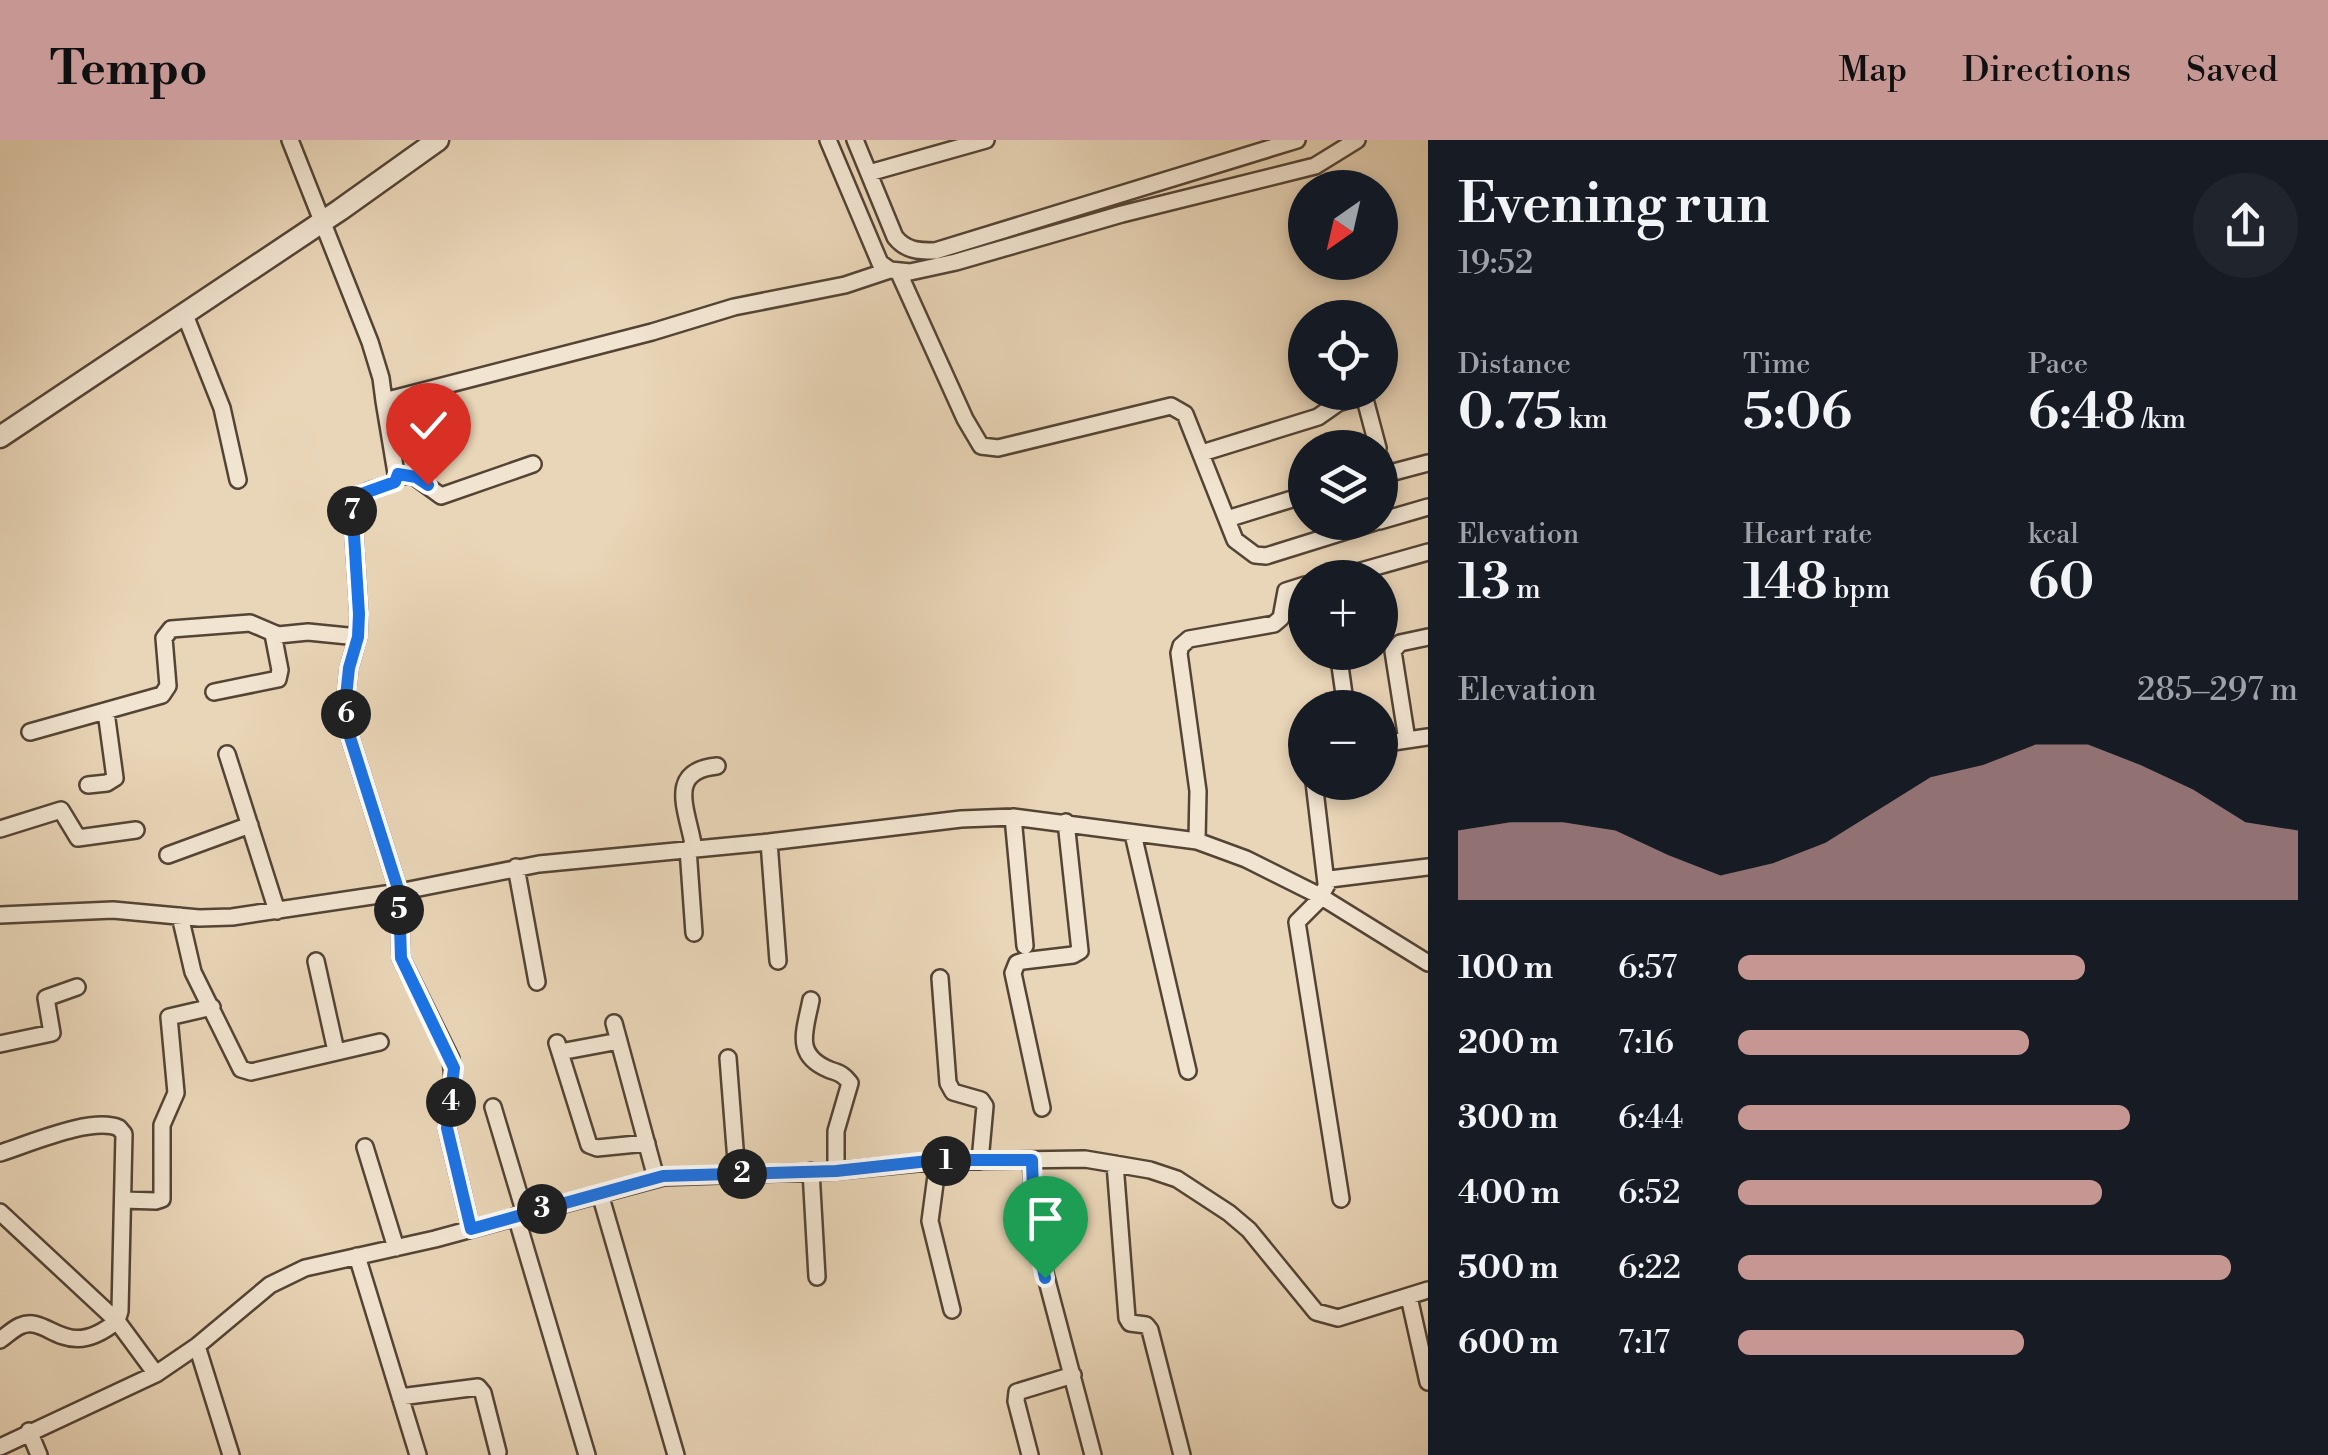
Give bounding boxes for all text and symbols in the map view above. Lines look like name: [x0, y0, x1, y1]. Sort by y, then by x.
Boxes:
text: Tempo: [50, 40, 208, 100]
text: Map: [1838, 49, 1907, 92]
text: Directions: [1962, 49, 2131, 92]
text: Saved: [2186, 49, 2278, 92]
north arrow: [1288, 170, 1398, 280]
map controls: [1288, 170, 1398, 800]
text: Evening run: [1458, 171, 1770, 240]
button: share: [2193, 173, 2298, 278]
text: 19:52: [1458, 243, 1533, 283]
button: locate: [1288, 300, 1398, 410]
text: Distance: [1458, 347, 1571, 382]
text: Time: [1743, 347, 1810, 382]
text: Pace: [2028, 347, 2088, 382]
text: 0.75: [1458, 382, 1563, 444]
text: 5:06: [1743, 382, 1852, 444]
text: 6:48: [2028, 382, 2136, 444]
pin: [386, 383, 471, 486]
icon: check: [401, 398, 456, 453]
text: km: [1563, 402, 1608, 437]
text: /km: [2136, 402, 2186, 437]
button: layers: [1288, 430, 1398, 540]
pin: 7: [327, 486, 377, 536]
text: 7: [344, 493, 360, 528]
text: Elevation: [1458, 517, 1579, 552]
text: Heart rate: [1743, 517, 1872, 552]
text: kcal: [2028, 517, 2079, 552]
text: 13: [1458, 552, 1510, 614]
text: 148: [1743, 552, 1828, 614]
text: 60: [2028, 552, 2094, 614]
button: +: [1288, 560, 1398, 670]
text: m: [1510, 572, 1541, 607]
text: bpm: [1828, 572, 1890, 607]
text: Elevation: [1458, 670, 1597, 710]
text: 285–297 m: [2137, 670, 2298, 710]
pin: 6: [321, 689, 371, 739]
button: −: [1288, 690, 1398, 800]
text: 6: [337, 696, 355, 731]
pin: 5: [374, 885, 424, 935]
text: 5: [390, 892, 408, 927]
text: 100 m: [1458, 948, 1553, 988]
text: 6:57: [1618, 948, 1677, 988]
text: 200 m: [1458, 1023, 1559, 1063]
text: 7:16: [1618, 1023, 1674, 1063]
pin: 4: [426, 1077, 476, 1127]
text: 4: [442, 1084, 460, 1119]
text: 300 m: [1458, 1098, 1558, 1138]
text: 6:44: [1618, 1098, 1683, 1138]
pin: 1: [921, 1136, 971, 1186]
text: 1: [939, 1143, 953, 1178]
pin: 2: [717, 1149, 767, 1199]
text: 2: [733, 1156, 751, 1191]
text: 400 m: [1458, 1173, 1560, 1213]
text: 6:52: [1618, 1173, 1681, 1213]
pin: [1003, 1176, 1088, 1279]
pin: 3: [517, 1184, 567, 1234]
text: 3: [534, 1191, 550, 1226]
icon: arrive: [1018, 1191, 1073, 1246]
text: 500 m: [1458, 1248, 1559, 1288]
text: 6:22: [1618, 1248, 1681, 1288]
text: 600 m: [1458, 1323, 1559, 1363]
text: 7:17: [1618, 1323, 1670, 1363]

